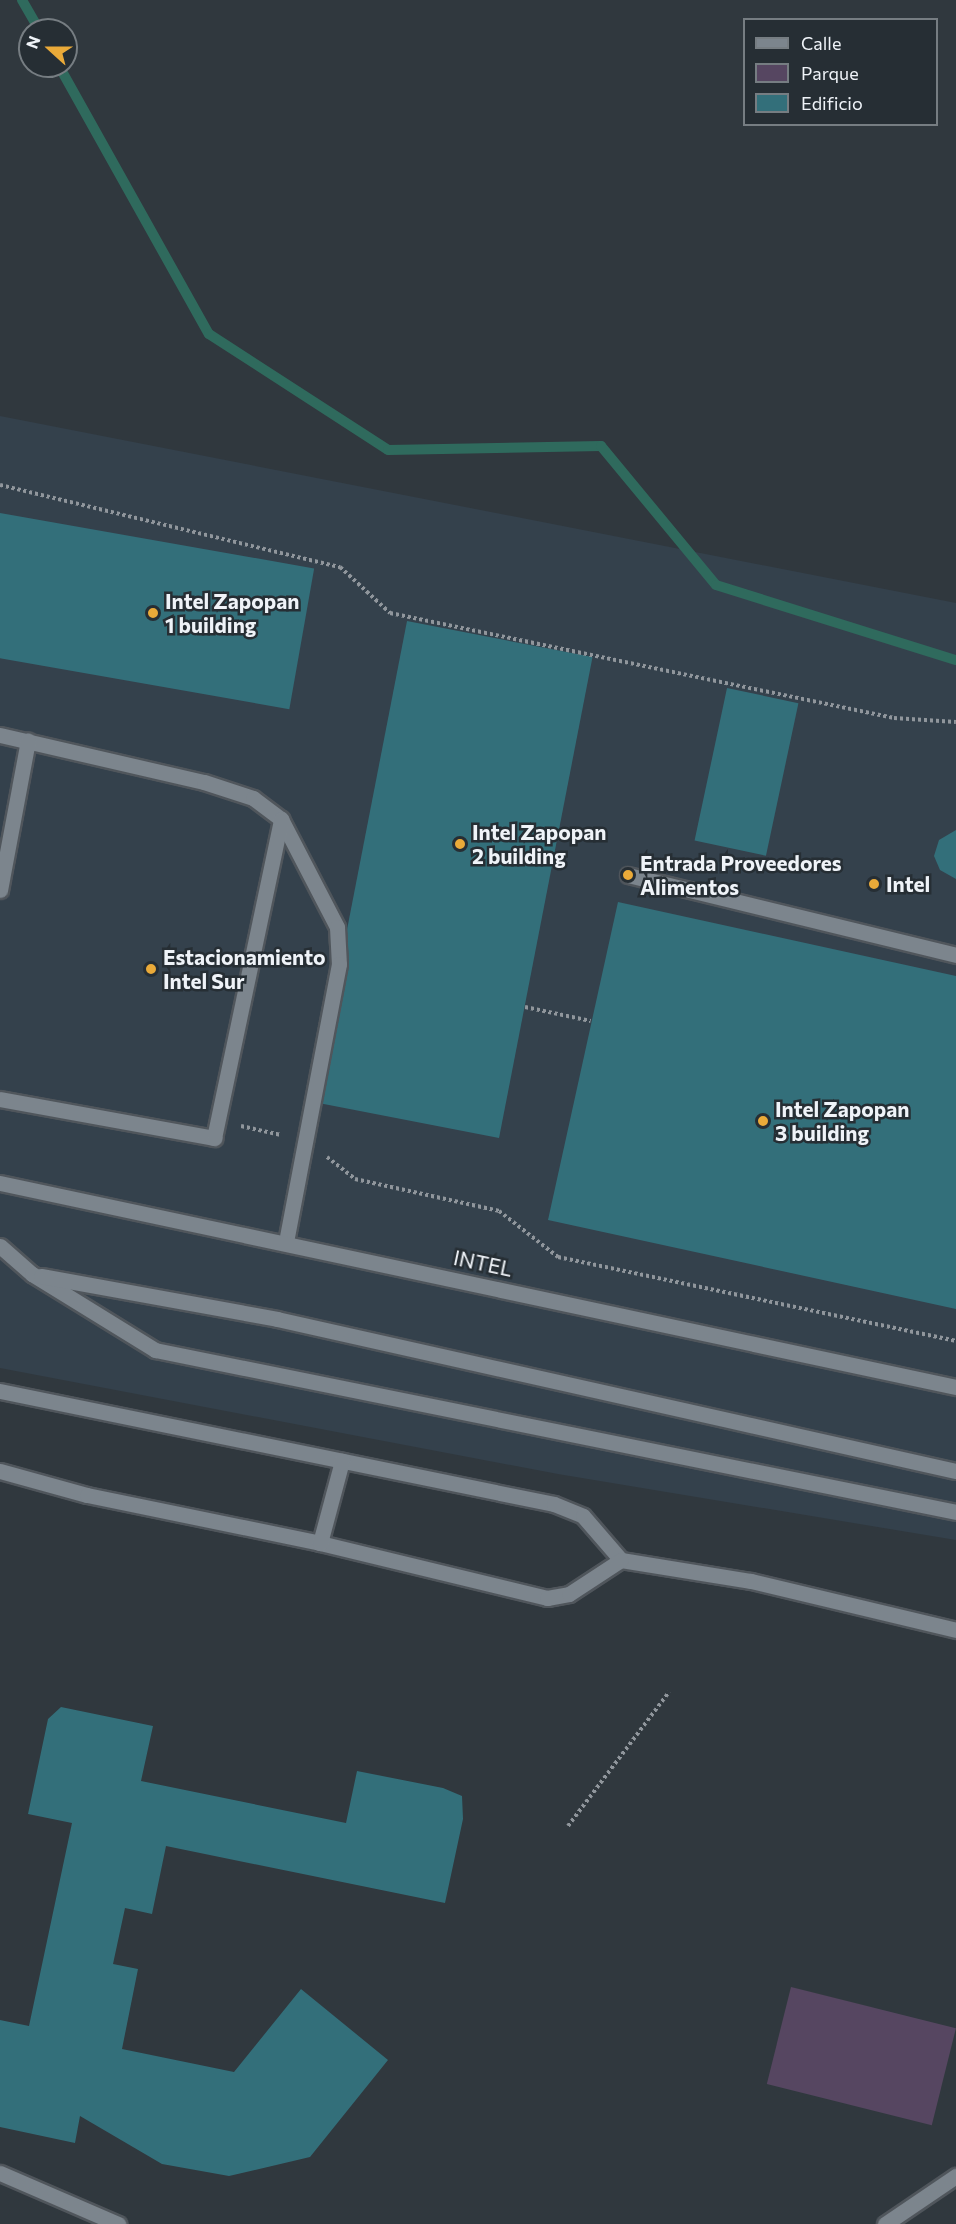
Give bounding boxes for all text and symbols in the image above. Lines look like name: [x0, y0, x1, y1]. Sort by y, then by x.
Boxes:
north arrow: [18, 18, 78, 78]
legend: [743, 18, 938, 126]
text: Calle: [801, 32, 841, 54]
text: N: [22, 33, 44, 51]
text: Parque: [801, 62, 859, 84]
text: Edificio: [801, 92, 863, 114]
place label: Intel Zapopan 1 building: [165, 588, 299, 638]
marker: Intel Zapopan 1 building: [146, 606, 160, 620]
place label: Intel Zapopan 2 building: [472, 819, 606, 869]
marker: Intel Zapopan 2 building: [453, 837, 467, 851]
place label: Entrada Proveedores Alimentos: [640, 850, 842, 900]
marker: Entrada Proveedores Alimentos: [621, 868, 635, 882]
place label: Intel: [886, 871, 930, 897]
marker: Intel: [867, 877, 881, 891]
place label: Estacionamiento Intel Sur: [163, 944, 325, 994]
marker: Estacionamiento Intel Sur: [144, 962, 158, 976]
place label: Intel Zapopan 3 building: [775, 1096, 909, 1146]
marker: Intel Zapopan 3 building: [756, 1114, 770, 1128]
street label: INTEL: [451, 1244, 515, 1282]

